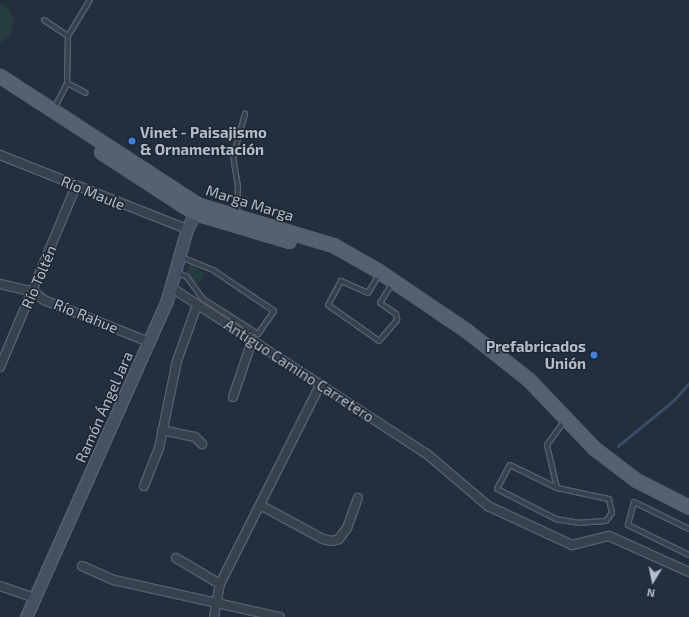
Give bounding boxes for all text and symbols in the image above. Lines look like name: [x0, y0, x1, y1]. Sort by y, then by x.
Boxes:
place label: Vinet - Paisajismo & Ornamentación: [140, 123, 267, 158]
marker: Vinet - Paisajismo & Ornamentación: [127, 136, 137, 146]
street label: Río Maule: [58, 172, 128, 214]
street label: Marga Marga: [204, 181, 296, 225]
street label: Río Toltén: [18, 243, 60, 311]
street label: Río Rahue: [51, 295, 121, 337]
street label: Antiguo Camino Carretero: [221, 316, 377, 426]
place label: Prefabricados Unión: [486, 337, 586, 372]
street label: Ramón Ángel Jara: [71, 348, 137, 466]
marker: Prefabricados Unión: [589, 350, 599, 360]
north arrow: [633, 561, 673, 601]
text: N: [646, 586, 656, 600]

